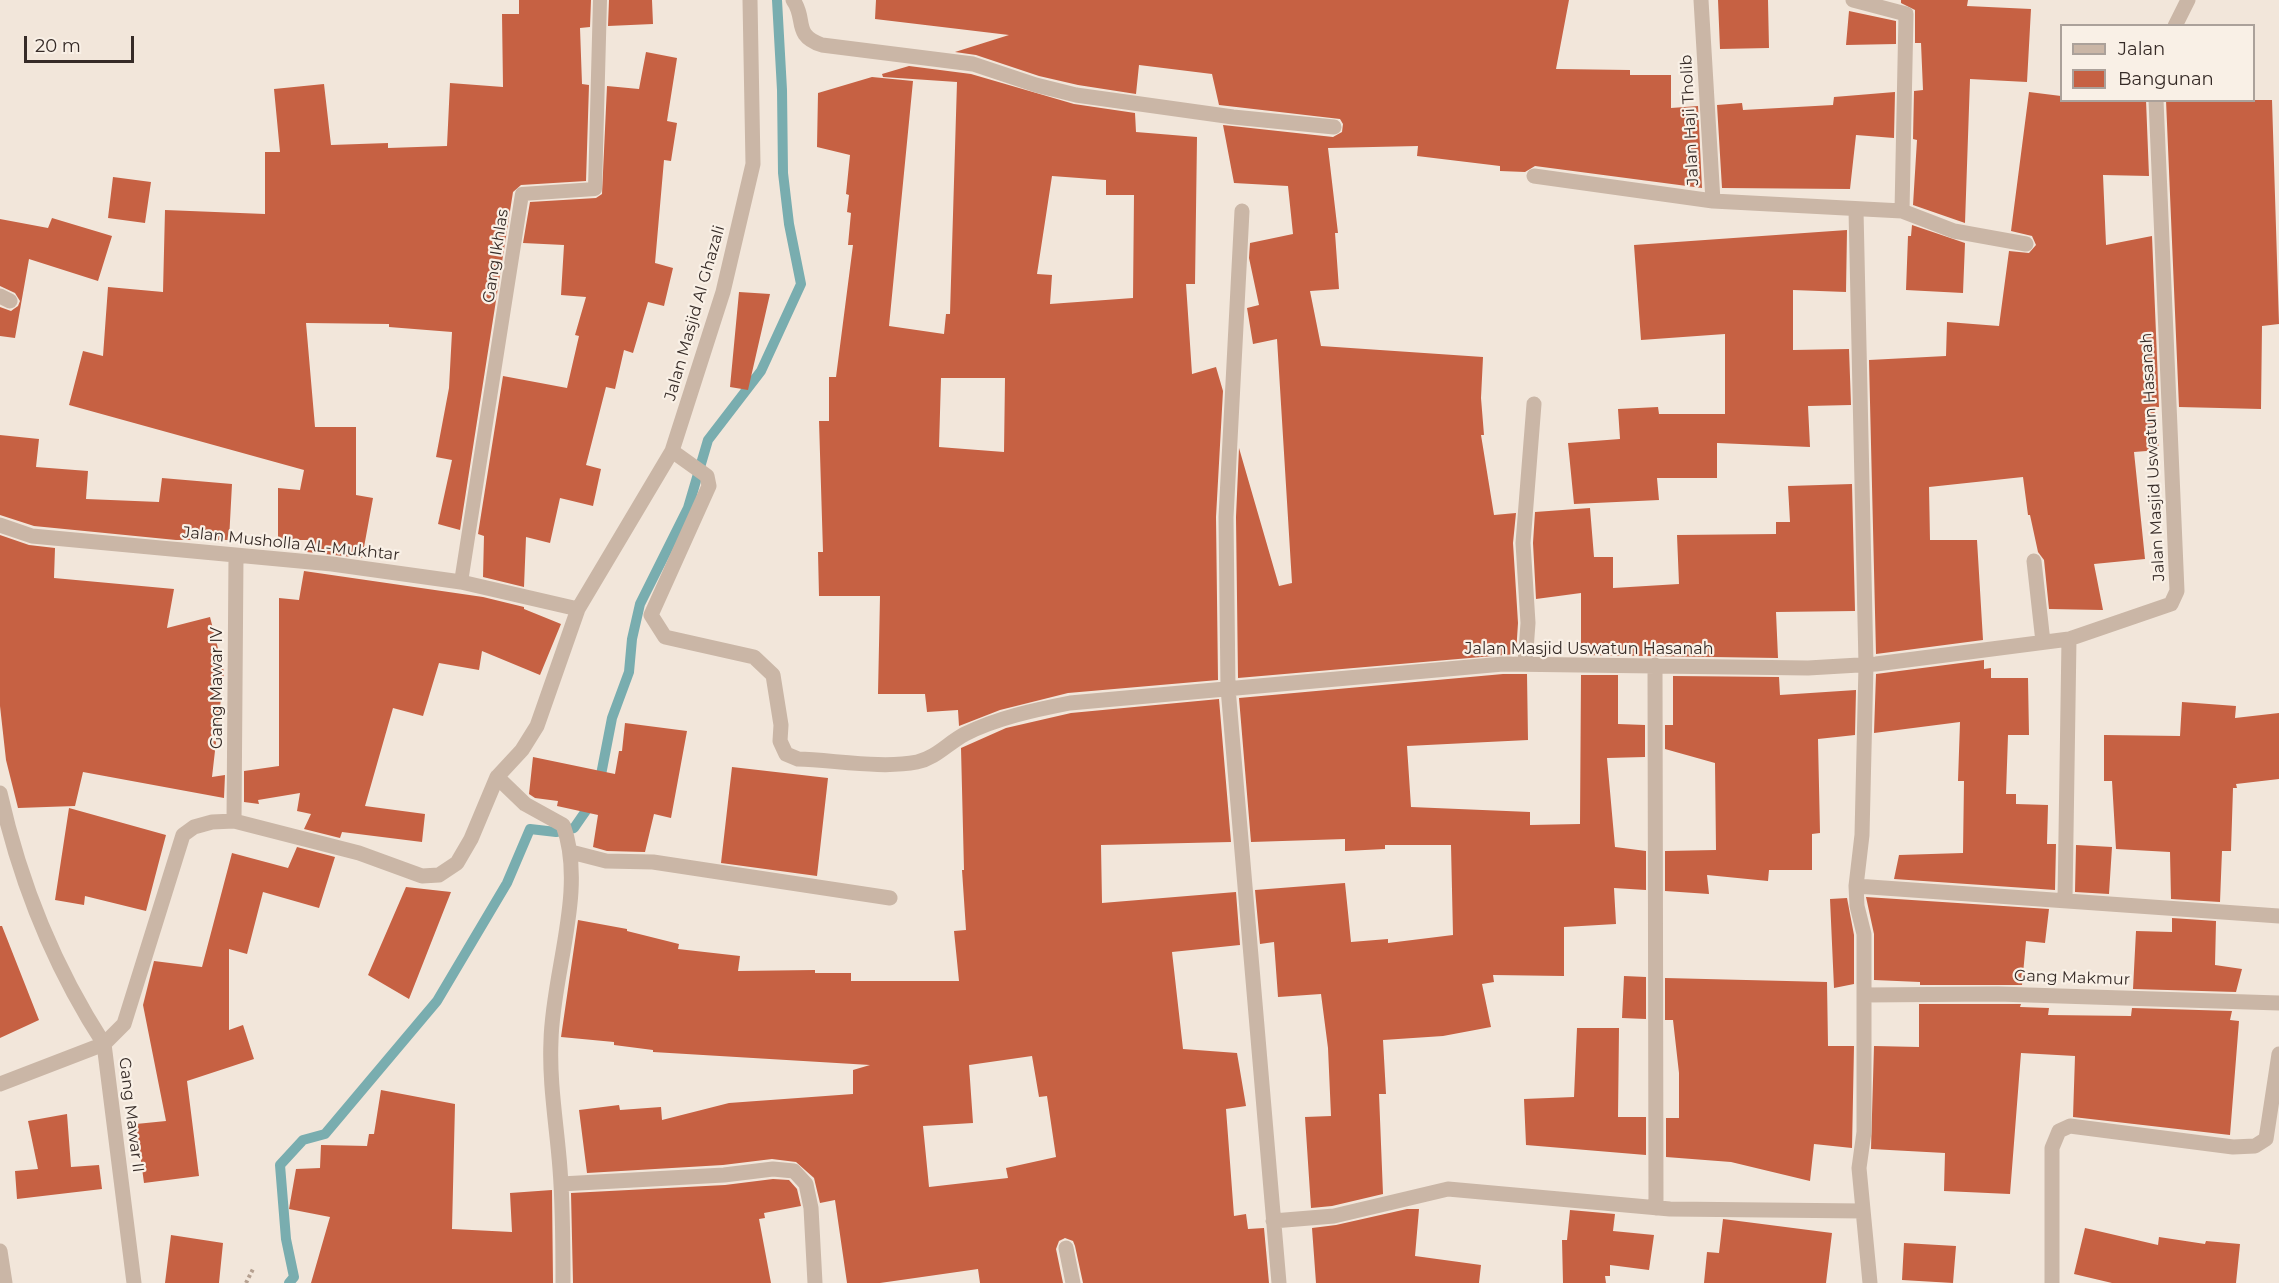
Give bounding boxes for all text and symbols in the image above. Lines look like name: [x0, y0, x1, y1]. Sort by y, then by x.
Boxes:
scale bar: [27, 24, 136, 62]
legend: [2060, 24, 2255, 102]
text: 20 m: [35, 35, 81, 57]
text: Jalan: [2118, 38, 2165, 60]
street label: Jalan Haji Tholib: [1677, 54, 1703, 186]
text: Bangunan: [2118, 68, 2214, 90]
street label: Gang Ikhlas: [479, 208, 513, 304]
street label: Jalan Masjid Al Ghazali: [661, 223, 729, 403]
street label: Jalan Masjid Uswatun Hasanah: [2137, 332, 2169, 582]
street label: Jalan Musholla AL-Mukhtar: [181, 523, 401, 565]
street label: Gang Mawar IV: [207, 627, 227, 749]
street label: Jalan Masjid Uswatun Hasanah: [1465, 639, 1713, 659]
street label: Gang Makmur: [2014, 966, 2130, 990]
street label: Gang Mawar II: [114, 1056, 148, 1174]

